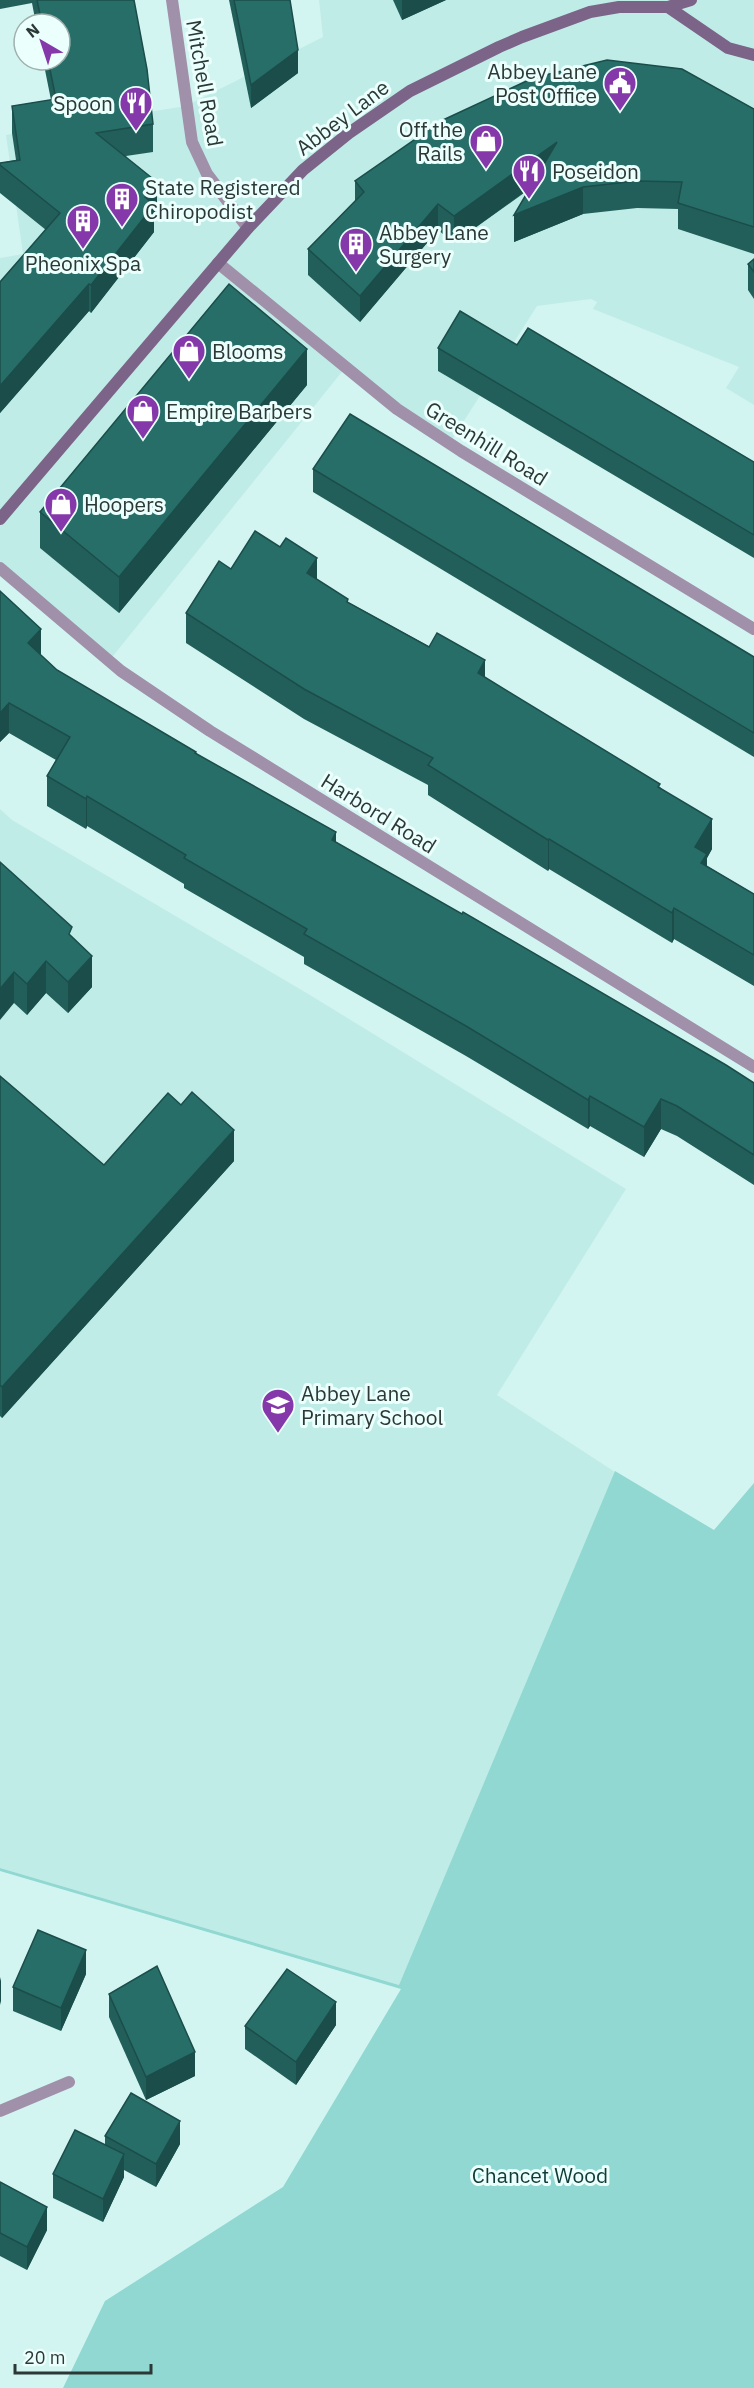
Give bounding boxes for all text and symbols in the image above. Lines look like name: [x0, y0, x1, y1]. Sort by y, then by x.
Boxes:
north arrow: [12, 12, 72, 72]
street label: Mitchell Road: [180, 17, 230, 149]
text: N: [22, 19, 43, 42]
place label: Abbey Lane Post Office: [487, 57, 597, 109]
public building icon: Abbey Lane Post Office: [602, 65, 638, 112]
street label: Abbey Lane: [290, 73, 394, 161]
restaurant icon: Spoon: [118, 85, 154, 132]
place label: Spoon: [53, 89, 113, 117]
place label: Off the Rails: [399, 115, 463, 167]
shop icon: Off the Rails: [468, 123, 504, 170]
restaurant icon: Poseidon: [511, 153, 547, 200]
place label: Poseidon: [552, 157, 639, 185]
place label: State Registered Chiropodist: [145, 173, 301, 225]
building icon: State Registered Chiropodist: [104, 181, 140, 228]
building icon: Pheonix Spa: [65, 203, 101, 250]
place label: Abbey Lane Surgery: [379, 218, 489, 270]
building icon: Abbey Lane Surgery: [338, 226, 374, 273]
place label: Pheonix Spa: [25, 249, 141, 277]
shop icon: Blooms: [171, 333, 207, 380]
place label: Blooms: [212, 337, 284, 365]
shop icon: Empire Barbers: [125, 393, 161, 440]
street label: Greenhill Road: [421, 394, 553, 492]
place label: Empire Barbers: [166, 397, 312, 425]
shop icon: Hoopers: [43, 486, 79, 533]
place label: Hoopers: [84, 490, 164, 518]
street label: Harbord Road: [316, 766, 442, 860]
place label: Abbey Lane Primary School: [301, 1379, 444, 1431]
school or university icon: Abbey Lane Primary School: [260, 1387, 296, 1434]
park label: Chancet Wood: [472, 2161, 608, 2189]
scale bar: [15, 2337, 152, 2375]
text: 20 m: [24, 2346, 66, 2369]

